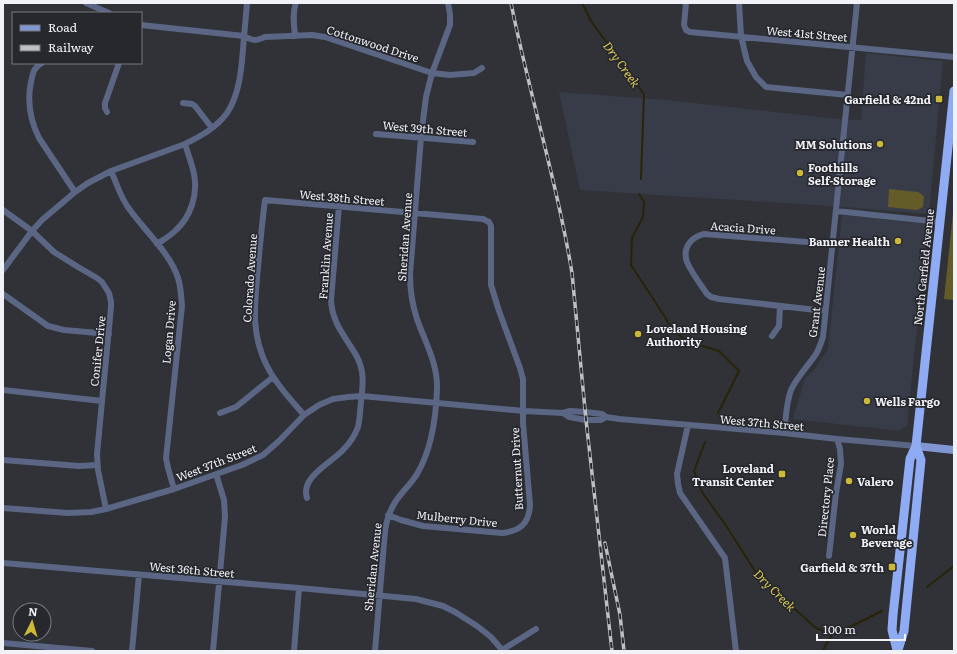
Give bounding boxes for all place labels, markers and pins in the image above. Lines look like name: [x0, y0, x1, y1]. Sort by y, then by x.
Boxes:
place label: Garfield & 42nd: [844, 91, 931, 107]
marker: Garfield & 42nd: [934, 94, 944, 104]
place label: MM Solutions: [795, 136, 872, 152]
marker: MM Solutions: [875, 139, 885, 149]
place label: Foothills Self-Storage: [808, 159, 876, 188]
marker: Foothills Self-Storage: [795, 168, 805, 178]
place label: Banner Health: [809, 233, 890, 249]
marker: Banner Health: [893, 236, 903, 246]
place label: Loveland Housing Authority: [646, 320, 747, 349]
marker: Loveland Housing Authority: [633, 329, 643, 339]
place label: Wells Fargo: [875, 393, 940, 409]
marker: Wells Fargo: [862, 396, 872, 406]
place label: Loveland Transit Center: [692, 460, 774, 489]
marker: Loveland Transit Center: [777, 469, 787, 479]
place label: Valero: [857, 473, 894, 489]
marker: Valero: [844, 476, 854, 486]
place label: World Beverage: [861, 521, 912, 550]
marker: World Beverage: [848, 530, 858, 540]
place label: Garfield & 37th: [800, 559, 884, 575]
marker: Garfield & 37th: [887, 562, 897, 572]

